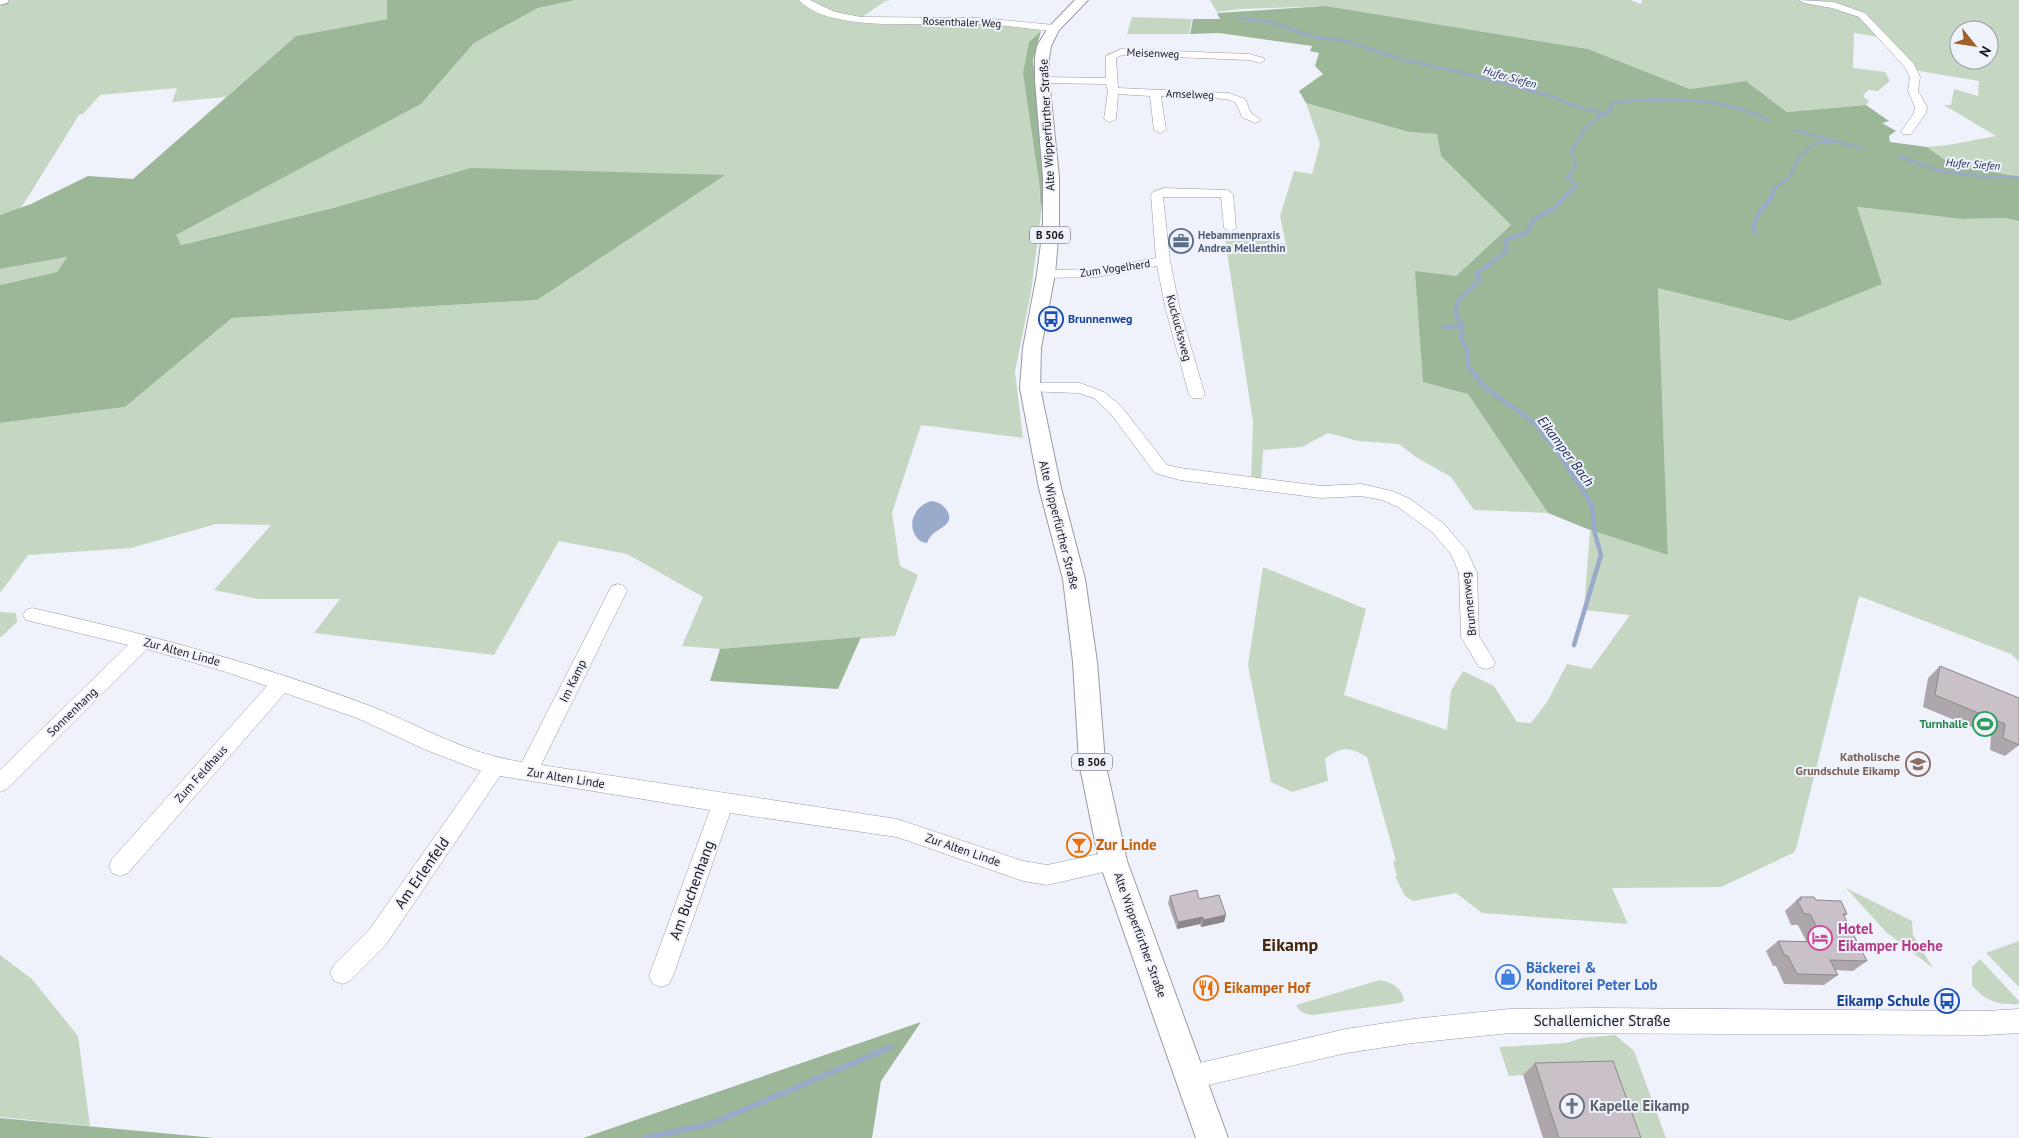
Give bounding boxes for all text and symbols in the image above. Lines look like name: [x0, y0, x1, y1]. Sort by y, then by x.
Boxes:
street label: Rosenthaler Weg: [922, 14, 1002, 30]
north arrow: [1949, 20, 1999, 70]
text: N: [1975, 43, 1995, 60]
street label: Meisenweg: [1126, 45, 1180, 61]
street label: Alte Wipperfürther Straße: [1036, 59, 1057, 191]
water label: Hufer Siefen: [1482, 63, 1538, 91]
street label: Amselweg: [1166, 86, 1214, 102]
water label: Hufer Siefen: [1945, 155, 2001, 173]
road number: B 506: [1030, 226, 1070, 244]
office icon: Hebammenpraxis Andrea Mellenthin: [1168, 228, 1194, 254]
place label: Hebammenpraxis Andrea Mellenthin: [1198, 228, 1286, 255]
street label: Zum Vogelherd: [1079, 256, 1151, 280]
street label: Kuckucksweg: [1163, 293, 1196, 363]
bus stop icon: Brunnenweg: [1038, 306, 1064, 332]
place label: Brunnenweg: [1068, 311, 1133, 326]
water label: Eikamper Bach: [1534, 412, 1598, 490]
street label: Alte Wipperfürther Straße: [1036, 459, 1083, 591]
street label: Brunnenweg: [1458, 571, 1479, 637]
street label: Zur Alten Linde: [142, 634, 222, 669]
street label: Im Kamp: [556, 657, 589, 705]
street label: Sonnenhang: [43, 684, 100, 739]
sports icon: Turnhalle: [1972, 711, 1998, 737]
place label: Turnhalle: [1920, 716, 1968, 731]
street label: Zum Feldhaus: [171, 742, 230, 805]
place label: Katholische Grundschule Eikamp: [1796, 749, 1901, 778]
school or university icon: Katholische Grundschule Eikamp: [1905, 751, 1931, 777]
road number: B 506: [1072, 754, 1112, 770]
street label: Zur Alten Linde: [526, 764, 606, 791]
street label: Zur Alten Linde: [924, 830, 1003, 869]
bar icon: Zur Linde: [1066, 832, 1092, 858]
street label: Am Erlenfeld: [390, 833, 453, 912]
place label: Zur Linde: [1096, 835, 1157, 854]
street label: Am Buchenhang: [665, 837, 718, 942]
street label: Alte Wipperfürther Straße: [1111, 870, 1170, 1000]
place label: Hotel Eikamper Hoehe: [1838, 919, 1943, 955]
hotel icon: Hotel Eikamper Hoehe: [1807, 925, 1833, 951]
district label: Eikamp: [1262, 933, 1318, 956]
place label: Bäckerei & Konditorei Peter Lob: [1526, 958, 1658, 994]
shop icon: Bäckerei & Konditorei Peter Lob: [1495, 964, 1521, 990]
restaurant icon: Eikamper Hof: [1193, 975, 1219, 1001]
place label: Eikamper Hof: [1224, 978, 1311, 997]
bus stop icon: Eikamp Schule: [1934, 988, 1960, 1014]
place label: Eikamp Schule: [1837, 991, 1930, 1010]
street label: Schallemicher Straße: [1534, 1011, 1670, 1030]
church icon: Kapelle Eikamp: [1559, 1093, 1585, 1119]
place label: Kapelle Eikamp: [1590, 1096, 1689, 1115]

